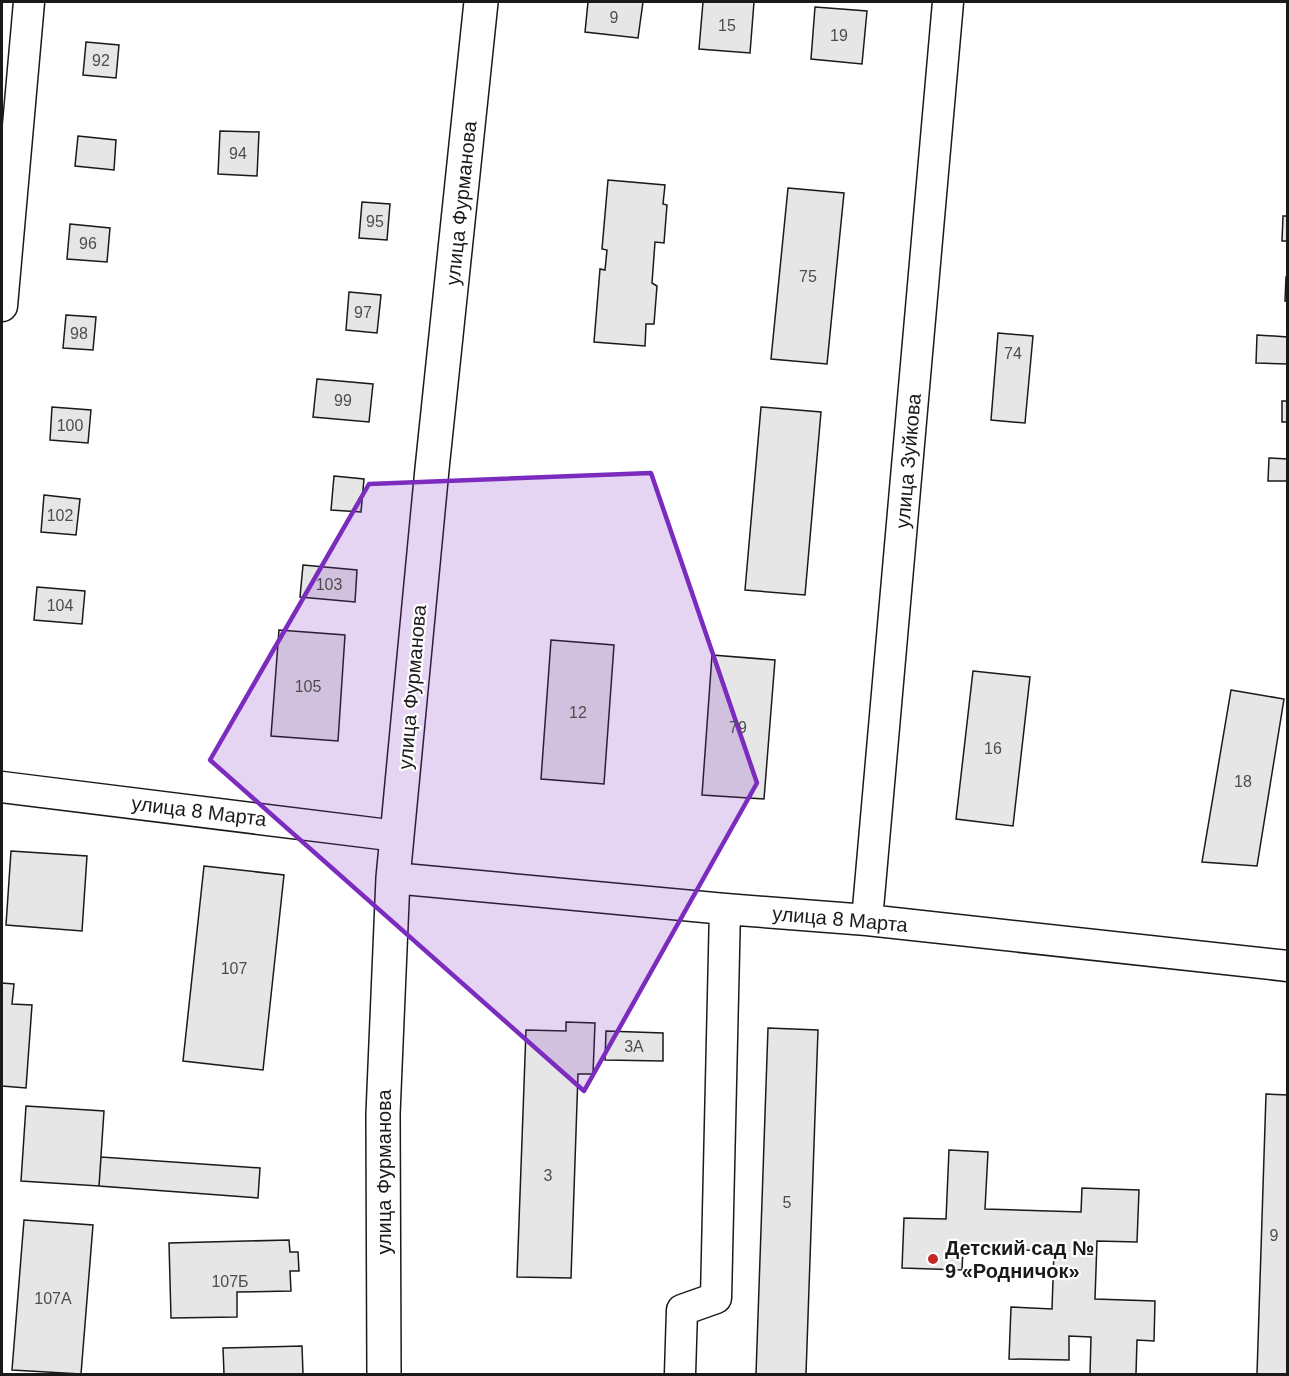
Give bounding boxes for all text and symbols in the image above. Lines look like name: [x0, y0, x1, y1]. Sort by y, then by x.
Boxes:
house number: 9: [610, 9, 619, 26]
house number: 15: [718, 17, 736, 34]
house number: 19: [830, 27, 848, 44]
house number: 92: [92, 52, 110, 69]
street label: улица Фурманова: [441, 119, 481, 286]
house number: 94: [229, 145, 247, 162]
house number: 95: [366, 213, 384, 230]
house number: 96: [79, 235, 97, 252]
house number: 75: [799, 268, 817, 285]
house number: 97: [354, 304, 372, 321]
house number: 98: [70, 325, 88, 342]
house number: 74: [1004, 345, 1022, 362]
house number: 99: [334, 392, 352, 409]
street label: улица Зуйкова: [891, 392, 925, 529]
house number: 100: [57, 417, 83, 434]
house number: 102: [47, 507, 73, 524]
house number: 103: [316, 576, 342, 593]
house number: 104: [47, 597, 73, 614]
street label: улица Фурманова: [394, 603, 430, 770]
house number: 105: [295, 678, 321, 695]
house number: 12: [569, 704, 587, 721]
house number: 79: [729, 719, 747, 736]
house number: 16: [984, 740, 1002, 757]
house number: 18: [1234, 773, 1252, 790]
street label: улица 8 Марта: [130, 792, 269, 830]
street label: улица 8 Марта: [771, 902, 910, 936]
house number: 107: [221, 960, 247, 977]
house number: 3А: [624, 1038, 644, 1055]
street label: улица Фурманова: [373, 1089, 395, 1255]
house number: 3: [544, 1167, 553, 1184]
house number: 5: [783, 1194, 792, 1211]
house number: 9: [1270, 1227, 1279, 1244]
place label: Детский сад № 9 «Родничок»: [945, 1237, 1094, 1282]
marker: Детский сад № 9 «Родничок»: [926, 1252, 940, 1266]
house number: 107Б: [211, 1273, 249, 1290]
house number: 107А: [34, 1290, 72, 1307]

